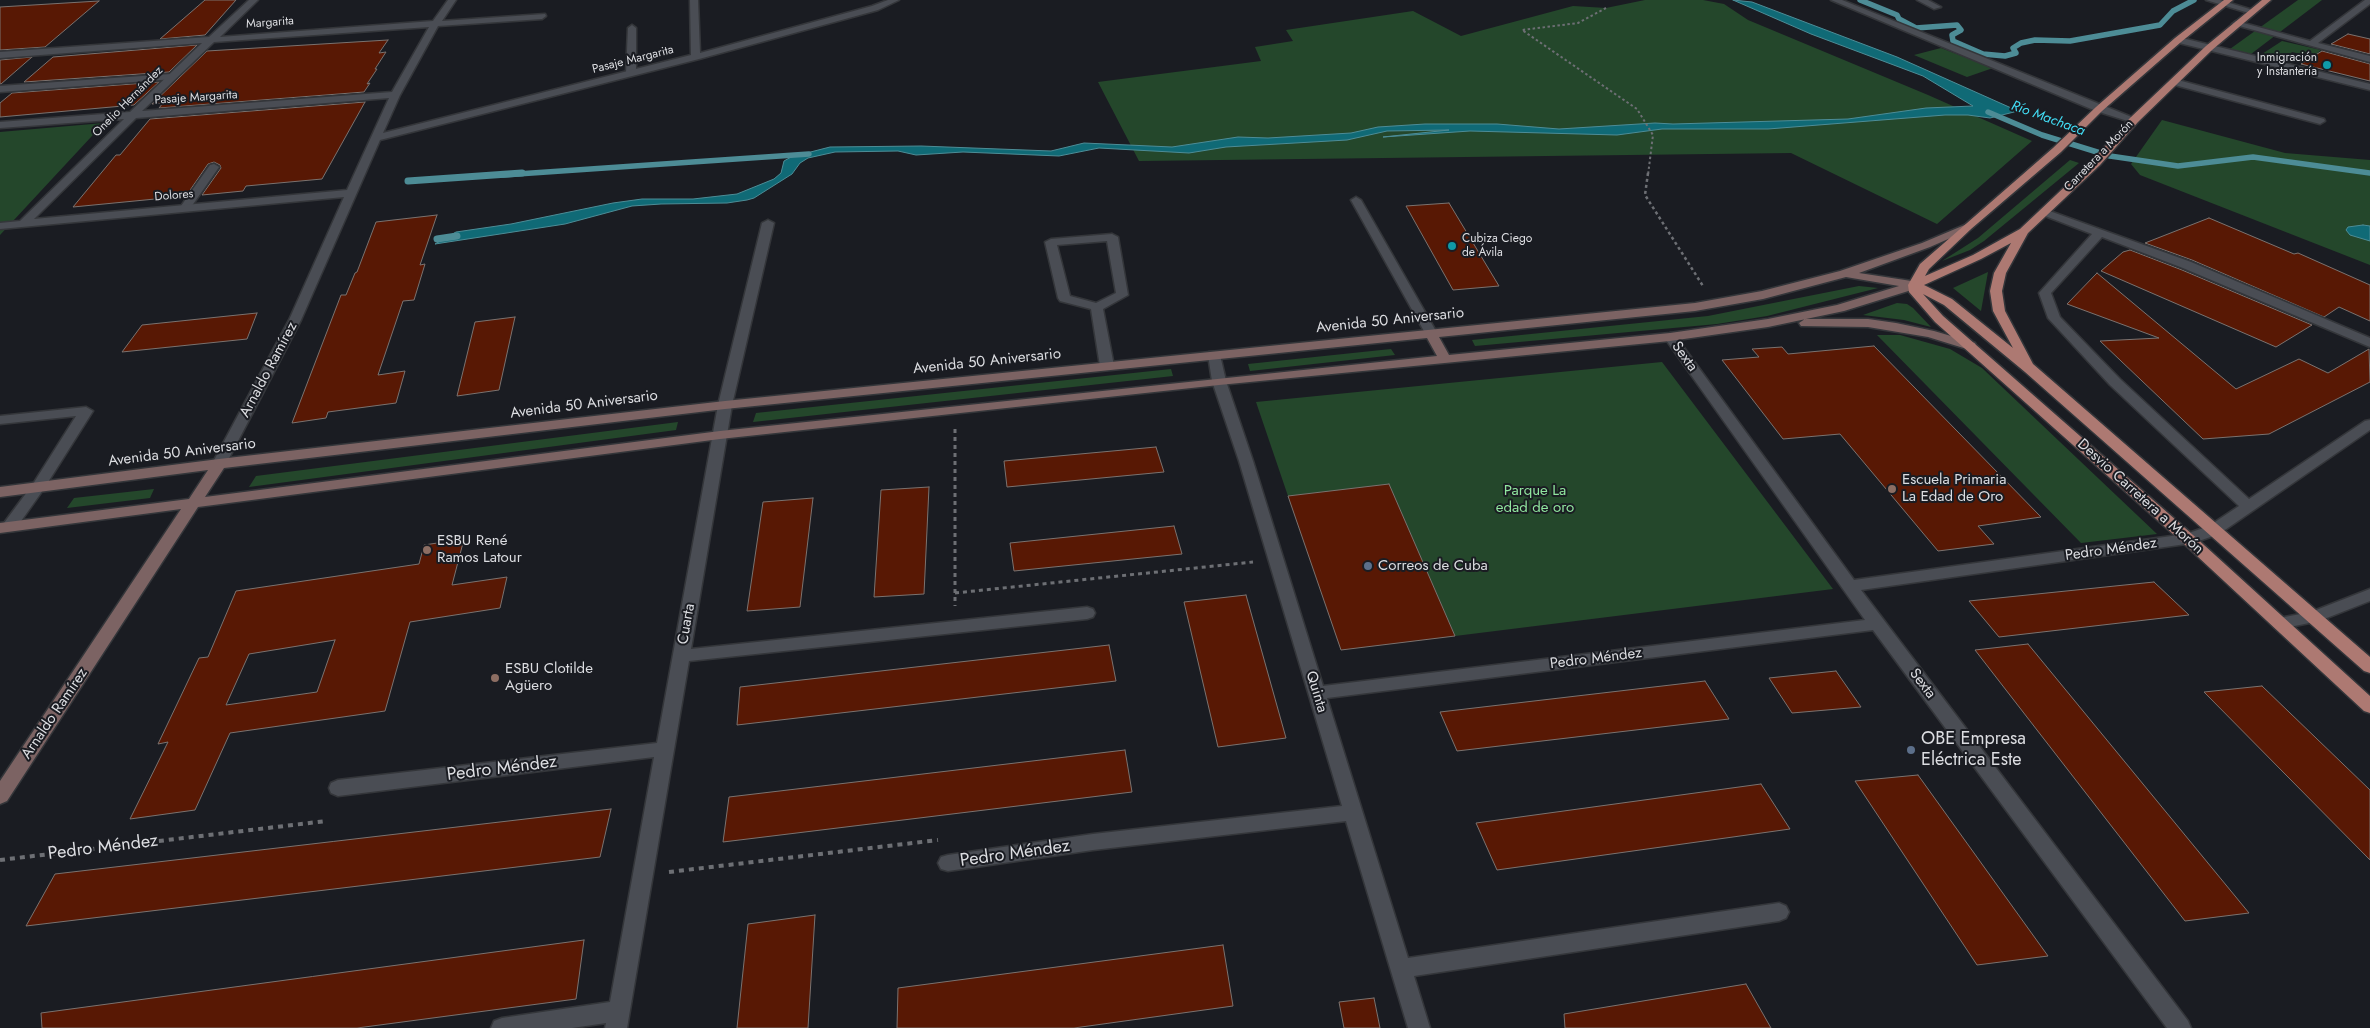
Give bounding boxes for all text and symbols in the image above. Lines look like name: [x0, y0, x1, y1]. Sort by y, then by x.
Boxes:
street label: Margarita: [246, 14, 294, 32]
street label: Pasaje Margarita: [591, 43, 675, 77]
place label: Inmigración y Instantería: [2257, 51, 2317, 79]
marker: Inmigración y Instantería: [2321, 59, 2333, 71]
street label: Onelio Hernández: [90, 64, 166, 140]
street label: Pasaje Margarita: [154, 88, 238, 108]
water label: Río Machaca: [2009, 98, 2087, 140]
street label: Carretera a Morón: [2061, 117, 2137, 195]
street label: Dolores: [154, 187, 194, 205]
place label: Cubiza Ciego de Ávila: [1462, 232, 1532, 260]
marker: Cubiza Ciego de Ávila: [1446, 240, 1458, 252]
street label: Avenida 50 Aniversario: [1315, 304, 1465, 338]
street label: Arnaldo Ramírez: [236, 319, 302, 421]
street label: Sexta: [1667, 338, 1701, 376]
street label: Avenida 50 Aniversario: [912, 345, 1062, 379]
street label: Avenida 50 Aniversario: [509, 387, 659, 423]
street label: Avenida 50 Aniversario: [107, 435, 257, 471]
street label: Desvio Carretera a Morón: [2073, 436, 2207, 558]
place label: Escuela Primaria La Edad de Oro: [1902, 471, 2006, 506]
park label: Parque La edad de oro: [1496, 482, 1574, 517]
marker: Escuela Primaria La Edad de Oro: [1886, 483, 1898, 495]
place label: ESBU René Ramos Latour: [437, 532, 522, 567]
street label: Pedro Méndez: [2064, 535, 2158, 565]
marker: ESBU René Ramos Latour: [421, 544, 433, 556]
place label: Correos de Cuba: [1378, 557, 1488, 575]
marker: Correos de Cuba: [1362, 560, 1374, 572]
street label: Cuarta: [675, 602, 699, 646]
street label: Pedro Méndez: [1549, 644, 1643, 674]
place label: ESBU Clotilde Agüero: [505, 660, 593, 695]
street label: Arnaldo Ramírez: [18, 665, 92, 763]
street label: Sexta: [1905, 665, 1939, 703]
street label: Quinta: [1301, 669, 1331, 715]
marker: ESBU Clotilde Agüero: [489, 672, 501, 684]
place label: OBE Empresa Eléctrica Este: [1921, 729, 2026, 772]
marker: OBE Empresa Eléctrica Este: [1905, 744, 1917, 756]
street label: Pedro Méndez: [446, 752, 558, 786]
street label: Pedro Méndez: [47, 831, 159, 865]
street label: Pedro Méndez: [959, 836, 1071, 872]

